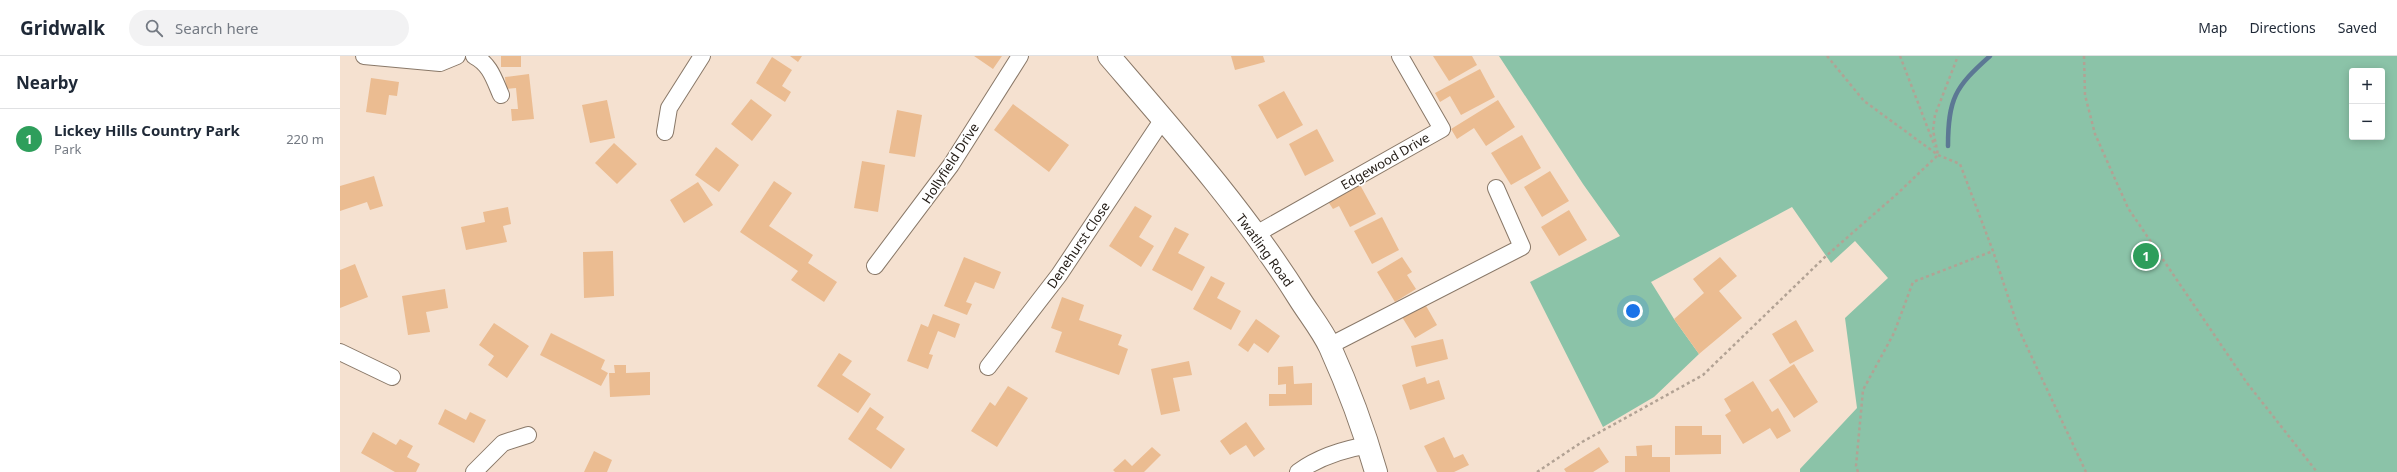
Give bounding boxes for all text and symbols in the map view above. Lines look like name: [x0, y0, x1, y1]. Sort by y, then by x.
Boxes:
search box: [129, 10, 409, 46]
text: Gridwalk: [20, 15, 105, 41]
icon: search: [143, 17, 165, 39]
text: Search here: [175, 18, 259, 38]
text: Map: [2198, 18, 2227, 37]
text: Directions: [2249, 18, 2316, 37]
text: Saved: [2338, 18, 2377, 37]
map controls: [2349, 68, 2385, 140]
button: +: [2349, 68, 2385, 104]
text: Nearby: [16, 71, 78, 94]
button: −: [2349, 104, 2385, 140]
street label: Hollyfield Drive: [917, 119, 983, 207]
text: Lickey Hills Country Park: [54, 120, 240, 140]
street label: Edgewood Drive: [1337, 128, 1433, 194]
text: 1: [25, 130, 33, 148]
text: 220 m: [286, 130, 324, 148]
text: Park: [54, 140, 81, 158]
street label: Denehurst Close: [1042, 198, 1114, 292]
street label: Twatling Road: [1232, 210, 1298, 290]
pin: 1: [2133, 241, 2159, 271]
your location: [1623, 301, 1643, 321]

